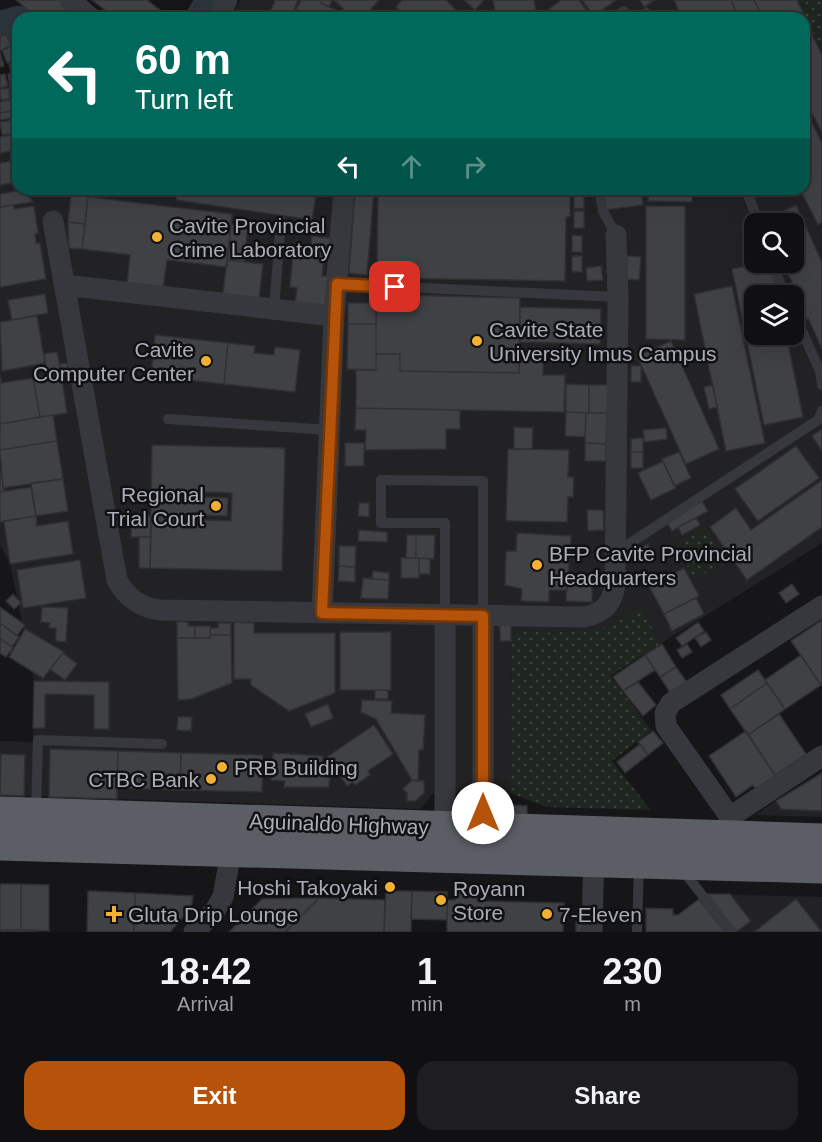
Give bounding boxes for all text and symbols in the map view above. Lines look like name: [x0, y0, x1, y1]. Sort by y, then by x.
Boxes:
icon: left: [36, 36, 114, 114]
text: 60 m: [135, 36, 231, 83]
text: Turn left: [135, 85, 233, 115]
icon: left: [332, 150, 365, 183]
icon: ahead: [395, 150, 428, 183]
icon: right: [458, 150, 491, 183]
map controls: [744, 213, 804, 345]
button: search: [744, 213, 804, 273]
place label: Cavite Provincial Crime Laboratory: [169, 214, 332, 261]
marker: Cavite Provincial Crime Laboratory: [150, 230, 164, 244]
pin: [369, 261, 420, 312]
icon: arrive: [378, 270, 411, 303]
button: layers: [744, 285, 804, 345]
place label: Cavite State University Imus Campus: [489, 318, 717, 365]
marker: Cavite State University Imus Campus: [470, 334, 484, 348]
place label: Cavite Computer Center: [33, 338, 194, 385]
marker: Cavite Computer Center: [199, 354, 213, 368]
place label: Regional Trial Court: [107, 483, 204, 530]
marker: Regional Trial Court: [209, 499, 223, 513]
place label: BFP Cavite Provincial Headquarters: [549, 542, 752, 589]
marker: BFP Cavite Provincial Headquarters: [530, 558, 544, 572]
place label: PRB Building: [234, 756, 358, 779]
marker: PRB Building: [215, 760, 229, 774]
place label: CTBC Bank: [88, 768, 199, 791]
marker: CTBC Bank: [204, 772, 218, 786]
position arrow: [451, 781, 515, 845]
street label: Aguinaldo Highway: [249, 809, 430, 839]
place label: Hoshi Takoyaki: [237, 876, 378, 899]
place label: Royann Store: [453, 877, 525, 924]
marker: Hoshi Takoyaki: [383, 880, 397, 894]
marker: Royann Store: [434, 893, 448, 907]
place label: Gluta Drip Lounge: [128, 903, 298, 926]
place label: 7-Eleven: [559, 903, 642, 926]
marker: Gluta Drip Lounge: [105, 905, 123, 923]
marker: 7-Eleven: [540, 907, 554, 921]
text: 18:42: [159, 951, 251, 992]
text: 1: [417, 951, 437, 992]
text: 230: [602, 951, 663, 992]
text: Arrival: [177, 993, 234, 1015]
text: min: [411, 993, 443, 1015]
text: m: [624, 993, 641, 1015]
button: Exit: [24, 1061, 405, 1130]
button: Share: [417, 1061, 798, 1130]

